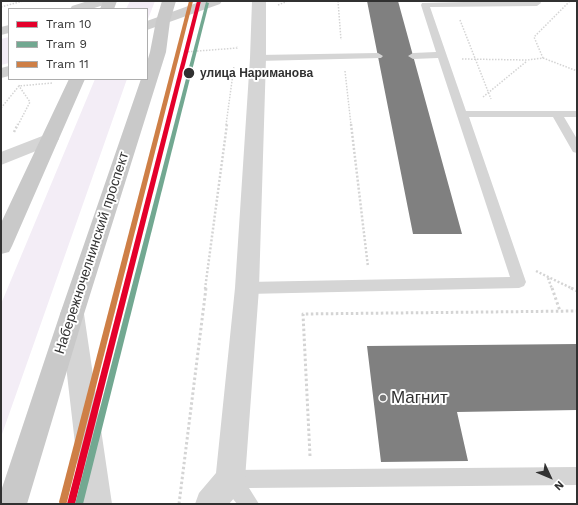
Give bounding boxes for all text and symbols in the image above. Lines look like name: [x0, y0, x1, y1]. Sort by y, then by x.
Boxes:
legend: [8, 8, 148, 80]
text: Tram 10: [46, 17, 91, 31]
text: Tram 9: [46, 37, 87, 51]
text: Tram 11: [46, 57, 89, 71]
marker: улица Нариманова: [182, 66, 196, 80]
place label: улица Нариманова: [200, 66, 313, 80]
street label: Набережночелнинский проспект: [51, 150, 133, 356]
place label: Магнит: [391, 388, 448, 408]
marker: Магнит: [378, 393, 388, 403]
north arrow: [530, 457, 570, 497]
text: N: [551, 478, 567, 493]

